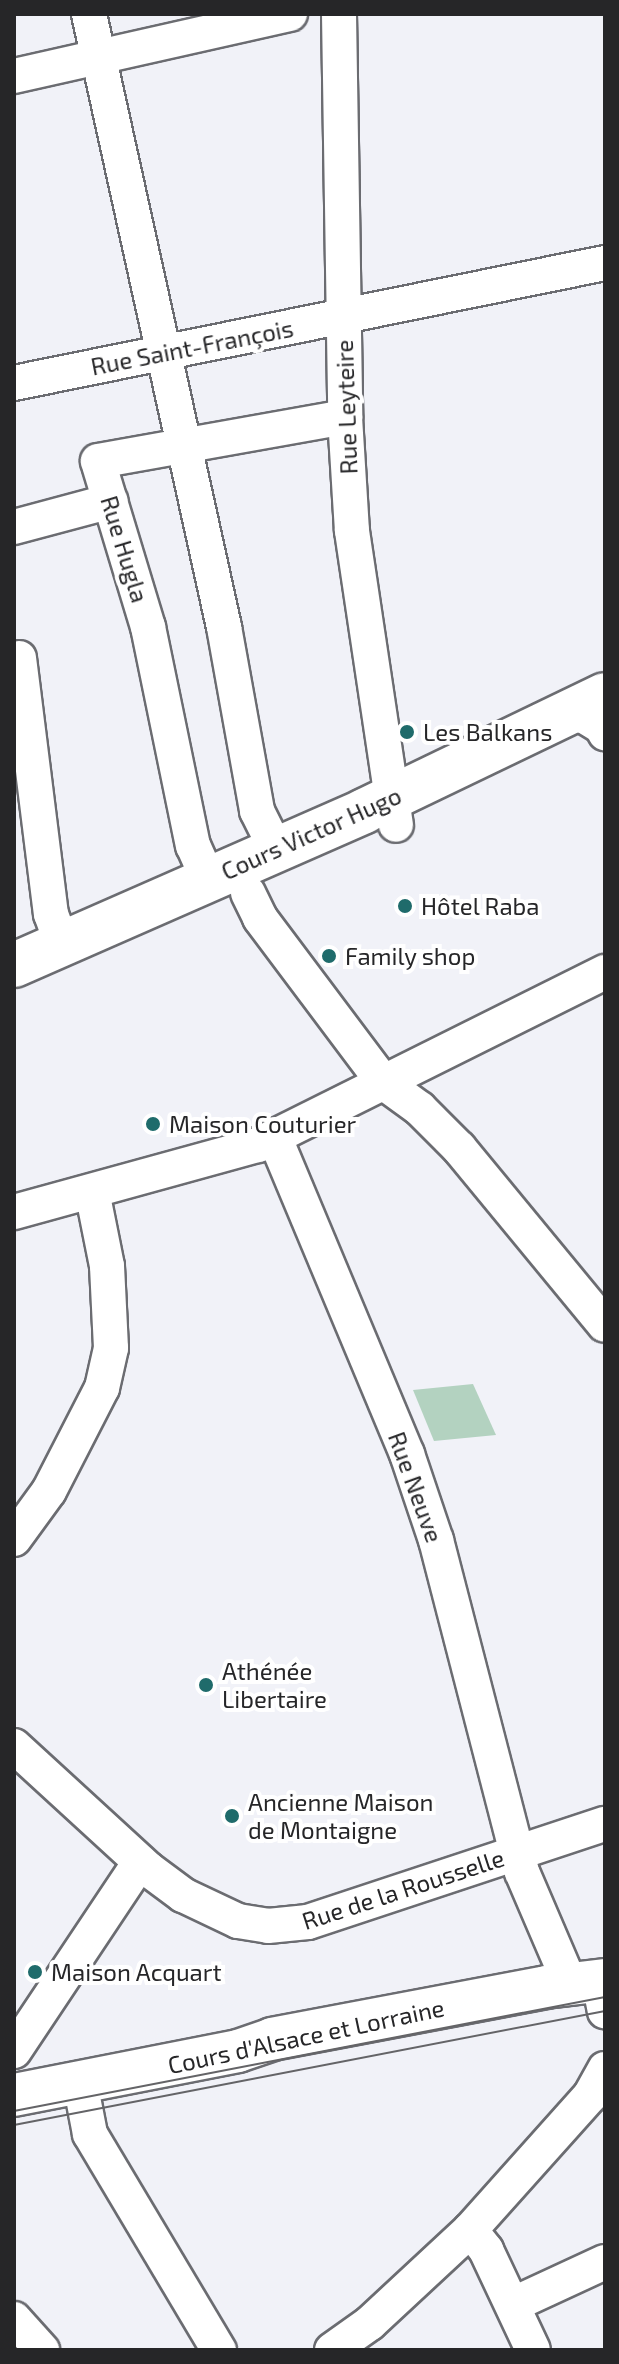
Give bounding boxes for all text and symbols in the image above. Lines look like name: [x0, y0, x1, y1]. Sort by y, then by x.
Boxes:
street label: Rue Saint-François: [88, 313, 296, 381]
street label: Rue Leyteire: [329, 339, 363, 475]
street label: Rue Hugla: [95, 492, 155, 606]
place label: Les Balkans: [423, 718, 552, 746]
marker: Les Balkans: [398, 723, 416, 741]
street label: Cours Victor Hugo: [216, 780, 406, 886]
place label: Hôtel Raba: [421, 892, 540, 920]
marker: Hôtel Raba: [396, 897, 414, 915]
place label: Family shop: [345, 942, 476, 970]
marker: Family shop: [320, 947, 338, 965]
place label: Maison Couturier: [169, 1110, 356, 1138]
marker: Maison Couturier: [144, 1115, 162, 1133]
street label: Rue Neuve: [383, 1428, 449, 1546]
place label: Athénée Libertaire: [222, 1657, 327, 1713]
marker: Athénée Libertaire: [197, 1676, 215, 1694]
place label: Ancienne Maison de Montaigne: [248, 1788, 434, 1844]
marker: Ancienne Maison de Montaigne: [223, 1807, 241, 1825]
street label: Rue de la Rousselle: [298, 1843, 508, 1935]
place label: Maison Acquart: [51, 1958, 222, 1986]
marker: Maison Acquart: [26, 1963, 44, 1981]
street label: Cours d'Alsace et Lorraine: [165, 1993, 447, 2079]

